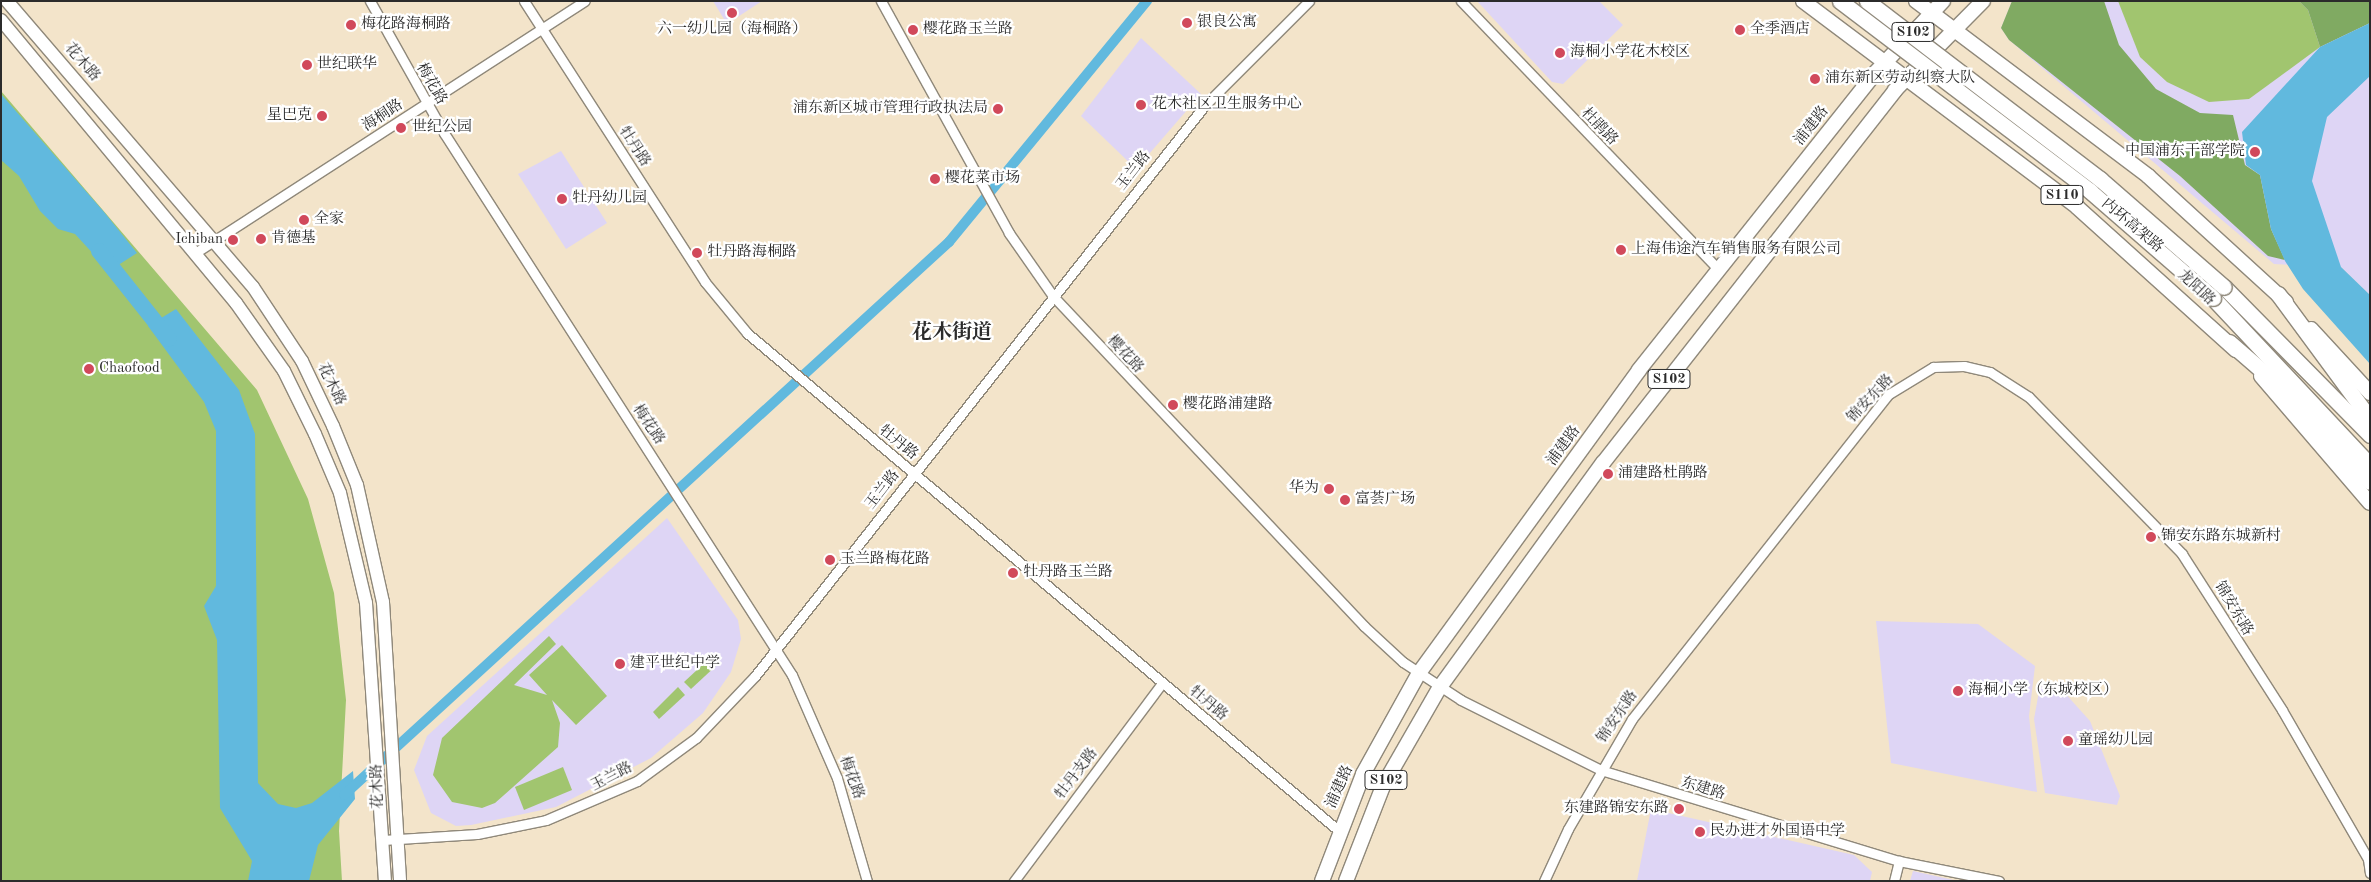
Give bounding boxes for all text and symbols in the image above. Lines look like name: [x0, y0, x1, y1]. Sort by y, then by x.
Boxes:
marker: 六一幼儿园（海桐路）: [726, 7, 738, 19]
place label: 银良公寓: [1197, 14, 1257, 32]
place label: 梅花路海桐路: [361, 16, 451, 34]
marker: 银良公寓: [1181, 17, 1193, 29]
marker: 梅花路海桐路: [345, 19, 357, 31]
place label: 六一幼儿园（海桐路）: [657, 21, 807, 39]
place label: 樱花路玉兰路: [923, 21, 1013, 39]
place label: 全季酒店: [1750, 21, 1810, 39]
road number: S102: [1890, 21, 1936, 44]
marker: 樱花路玉兰路: [907, 24, 919, 36]
marker: 全季酒店: [1734, 24, 1746, 36]
street label: 花木路: [60, 40, 104, 86]
place label: 海桐小学花木校区: [1570, 44, 1690, 62]
marker: 海桐小学花木校区: [1554, 47, 1566, 59]
place label: 世纪联华: [317, 56, 377, 74]
marker: 世纪联华: [301, 59, 313, 71]
street label: 梅花路: [412, 60, 450, 108]
place label: 浦东新区劳动纠察大队: [1825, 70, 1975, 88]
marker: 浦东新区劳动纠察大队: [1809, 73, 1821, 85]
street label: 海桐路: [359, 96, 407, 136]
place label: 花木社区卫生服务中心: [1152, 96, 1302, 114]
marker: 花木社区卫生服务中心: [1134, 98, 1148, 112]
place label: 浦东新区城市管理行政执法局: [793, 100, 988, 118]
marker: 浦东新区城市管理行政执法局: [992, 103, 1004, 115]
street label: 浦建路: [1791, 103, 1833, 149]
street label: 杜鹃路: [1577, 105, 1621, 149]
place label: 星巴克: [267, 107, 312, 125]
marker: 星巴克: [316, 110, 328, 122]
place label: 世纪公园: [412, 119, 472, 137]
marker: 世纪公园: [394, 121, 408, 135]
street label: 牡丹路: [614, 123, 654, 171]
place label: 中国浦东干部学院: [2125, 143, 2245, 161]
marker: 中国浦东干部学院: [2249, 146, 2261, 158]
street label: 玉兰路: [1113, 148, 1155, 194]
place label: 樱花菜市场: [945, 170, 1020, 188]
marker: 樱花菜市场: [929, 173, 941, 185]
road number: S110: [2040, 184, 2084, 206]
place label: 牡丹幼儿园: [572, 190, 647, 208]
marker: 牡丹幼儿园: [556, 193, 568, 205]
street label: 内环高架路: [2097, 195, 2167, 257]
place label: 全家: [314, 211, 344, 229]
marker: 全家: [298, 214, 310, 226]
place label: 肯德基: [271, 230, 316, 248]
place label: Ichiban: [175, 231, 223, 249]
marker: 肯德基: [255, 233, 267, 245]
marker: Ichiban: [227, 234, 239, 246]
place label: 上海伟途汽车销售服务有限公司: [1631, 241, 1841, 259]
place label: 牡丹路海桐路: [707, 244, 797, 262]
marker: 上海伟途汽车销售服务有限公司: [1615, 244, 1627, 256]
marker: 牡丹路海桐路: [691, 247, 703, 259]
street label: 龙阳路: [2173, 266, 2219, 310]
district label: 花木街道: [912, 321, 992, 345]
street label: 樱花路: [1103, 332, 1147, 378]
place label: Chaofood: [99, 360, 160, 378]
street label: 花木路: [313, 361, 349, 409]
marker: Chaofood: [83, 363, 95, 375]
road number: S102: [1646, 368, 1692, 390]
street label: 锦安东路: [1844, 371, 1898, 427]
place label: 樱花路浦建路: [1183, 396, 1273, 414]
marker: 樱花路浦建路: [1167, 399, 1179, 411]
street label: 梅花路: [628, 401, 668, 449]
street label: 牡丹路: [875, 422, 921, 464]
street label: 浦建路: [1543, 423, 1585, 469]
place label: 浦建路杜鹃路: [1618, 465, 1708, 483]
street label: 玉兰路: [862, 467, 904, 513]
marker: 浦建路杜鹃路: [1602, 468, 1614, 480]
place label: 华为: [1289, 480, 1319, 498]
marker: 华为: [1323, 483, 1335, 495]
place label: 富荟广场: [1355, 491, 1415, 509]
marker: 富荟广场: [1339, 494, 1351, 506]
place label: 锦安东路东城新村: [2161, 528, 2281, 546]
marker: 锦安东路东城新村: [2145, 531, 2157, 543]
place label: 玉兰路梅花路: [840, 551, 930, 569]
marker: 玉兰路梅花路: [824, 554, 836, 566]
place label: 牡丹路玉兰路: [1023, 564, 1113, 582]
marker: 牡丹路玉兰路: [1007, 567, 1019, 579]
street label: 锦安东路: [2210, 579, 2256, 639]
place label: 建平世纪中学: [630, 655, 720, 673]
marker: 建平世纪中学: [614, 658, 626, 670]
place label: 海桐小学（东城校区）: [1968, 682, 2118, 700]
street label: 牡丹路: [1185, 683, 1231, 725]
marker: 海桐小学（东城校区）: [1952, 685, 1964, 697]
street label: 锦安东路: [1594, 687, 1642, 747]
place label: 童瑶幼儿园: [2078, 732, 2153, 750]
marker: 童瑶幼儿园: [2062, 735, 2074, 747]
street label: 牡丹支路: [1052, 745, 1102, 803]
street label: 梅花路: [835, 754, 867, 802]
street label: 玉兰路: [588, 759, 636, 795]
street label: 花木路: [368, 763, 388, 809]
street label: 浦建路: [1323, 763, 1357, 811]
road number: S102: [1364, 768, 1408, 792]
street label: 东建路: [1679, 774, 1727, 804]
place label: 东建路锦安东路: [1564, 800, 1669, 818]
marker: 东建路锦安东路: [1673, 803, 1685, 815]
place label: 民办进才外国语中学: [1710, 823, 1845, 841]
marker: 民办进才外国语中学: [1694, 826, 1706, 838]

